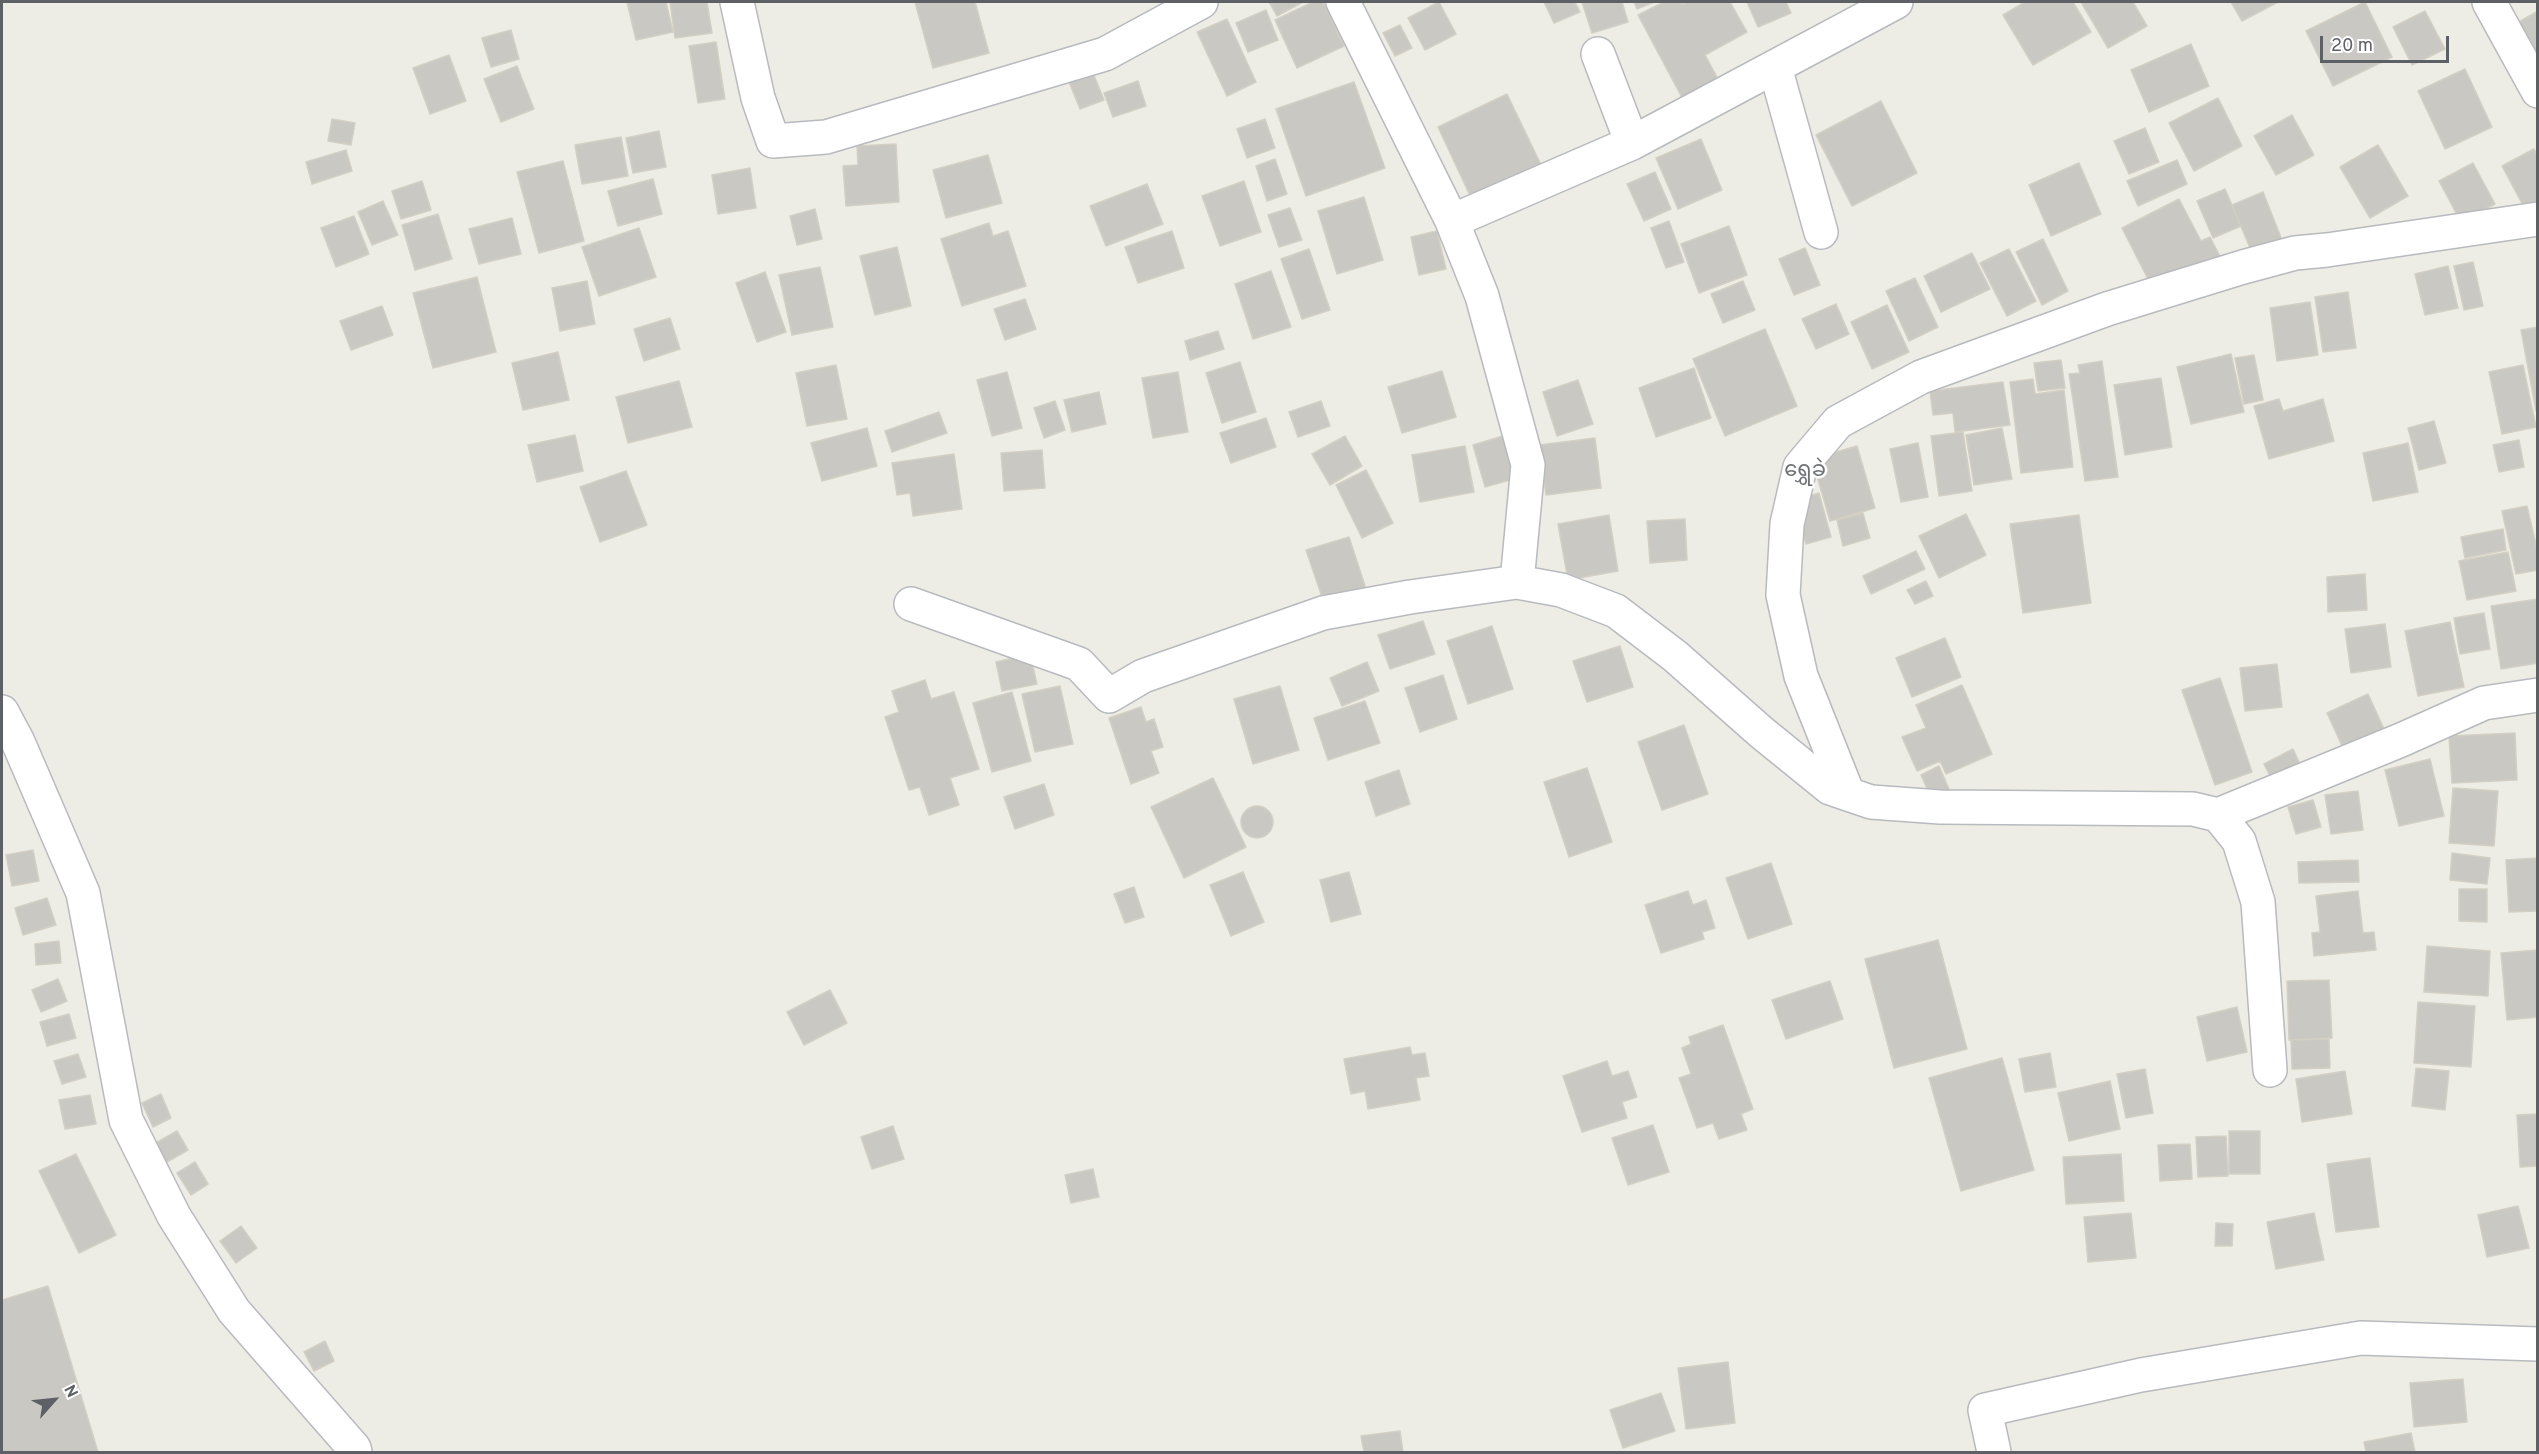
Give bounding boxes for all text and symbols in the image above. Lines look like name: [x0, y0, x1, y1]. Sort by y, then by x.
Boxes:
scale bar: [2323, 24, 2452, 62]
text: 20 m: [2331, 35, 2373, 58]
district label: ရွှေခဲ: [1784, 459, 1826, 485]
north arrow: [24, 1370, 84, 1430]
text: N: [59, 1382, 82, 1401]

